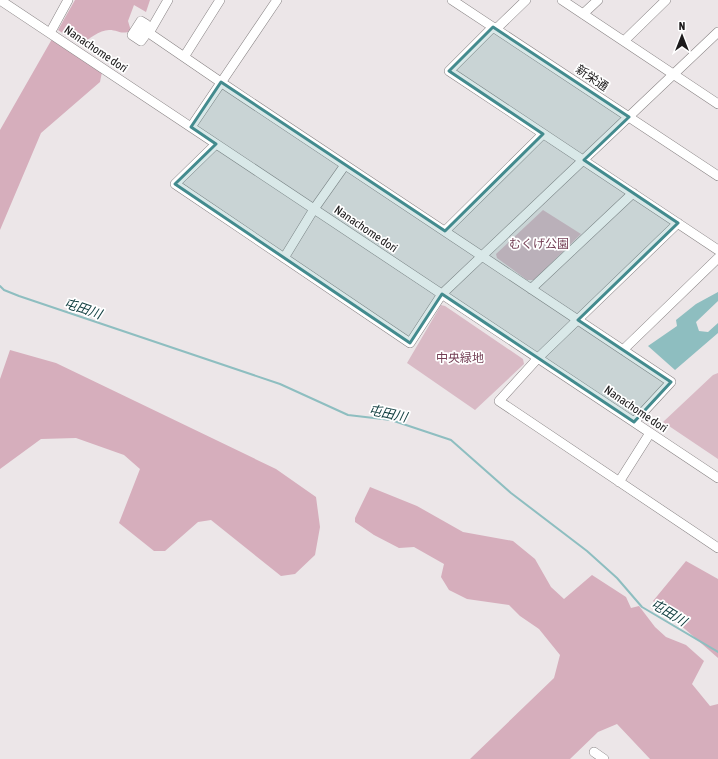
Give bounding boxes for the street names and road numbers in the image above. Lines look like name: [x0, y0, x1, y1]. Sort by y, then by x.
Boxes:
street label: Nanachome dori: [62, 23, 130, 75]
street label: 新栄通: [573, 62, 611, 94]
street label: Nanachome dori: [332, 203, 400, 255]
street label: Nanachome dori: [602, 383, 670, 435]

